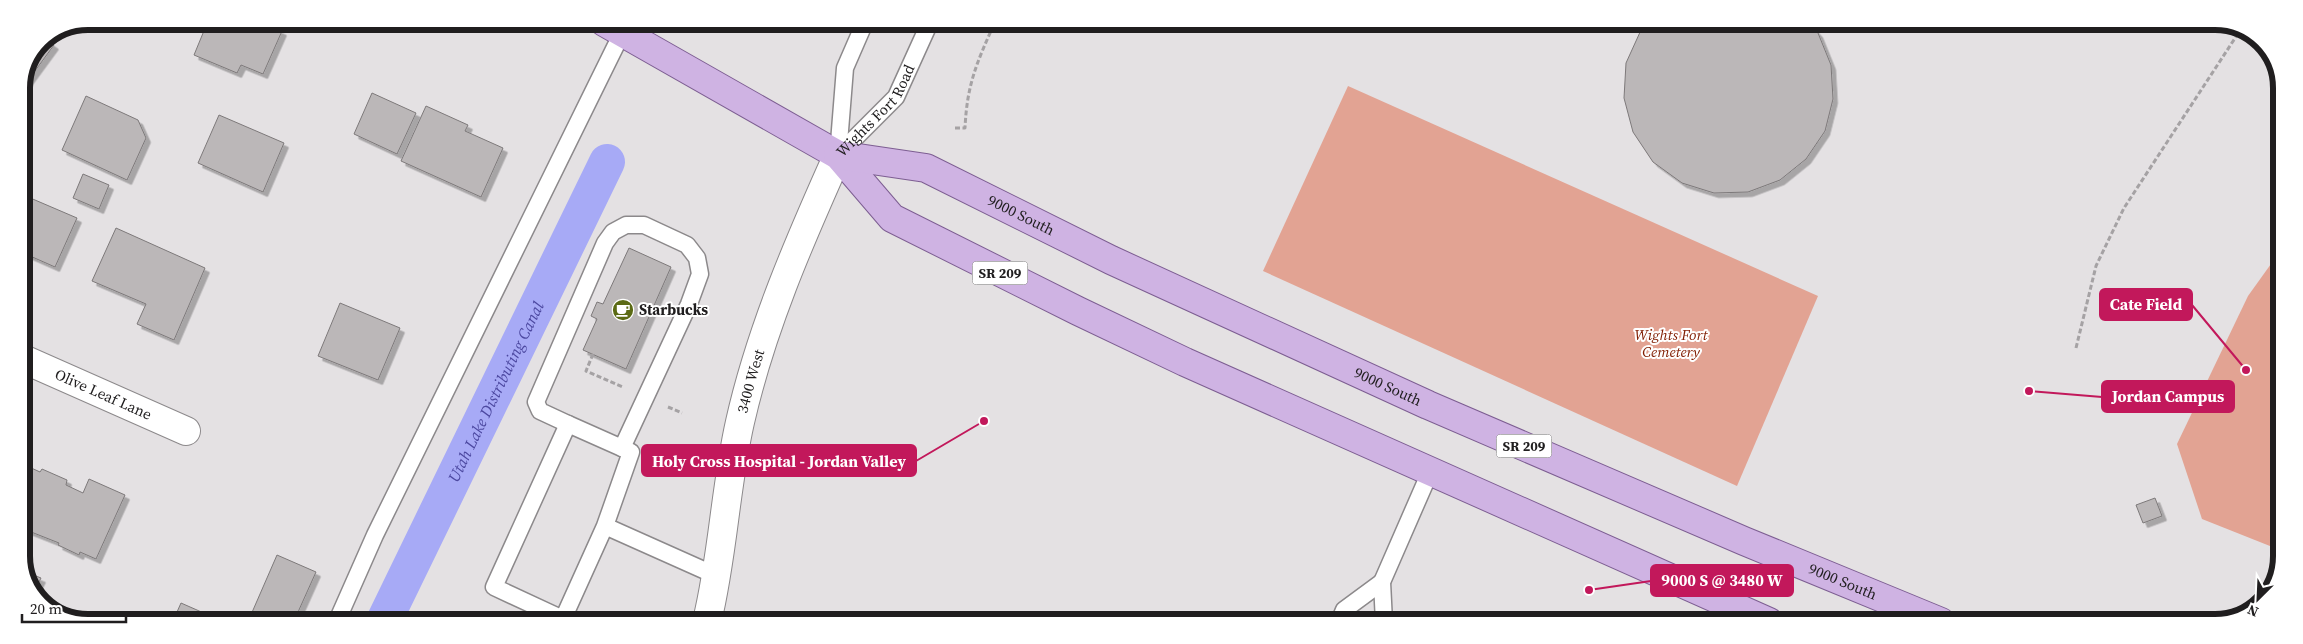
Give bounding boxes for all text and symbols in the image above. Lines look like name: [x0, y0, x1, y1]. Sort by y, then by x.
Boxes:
street label: Wights Fort Road: [831, 60, 920, 161]
street label: 9000 South: [984, 189, 1058, 240]
road number: SR 209: [972, 262, 1028, 284]
callout: Cate Field: [2100, 289, 2192, 320]
text: Cate Field: [2110, 293, 2183, 315]
water label: Utah Lake Distributing Canal: [442, 297, 549, 486]
cafe icon: Starbucks: [611, 298, 635, 322]
place label: Starbucks: [639, 299, 708, 320]
park label: Wights Fort Cemetery: [1635, 324, 1708, 362]
street label: 3400 West: [731, 346, 769, 415]
street label: 9000 South: [1351, 362, 1425, 411]
street label: Olive Leaf Lane: [52, 363, 156, 425]
callout: Jordan Campus: [2102, 381, 2234, 412]
text: Jordan Campus: [2111, 385, 2224, 407]
road number: SR 209: [1496, 434, 1552, 458]
callout: Holy Cross Hospital - Jordan Valley: [642, 445, 916, 476]
text: Holy Cross Hospital - Jordan Valley: [652, 450, 907, 472]
street label: 9000 South: [1806, 558, 1880, 605]
callout: 9000 S @ 3480 W: [1651, 565, 1793, 596]
text: 9000 S @ 3480 W: [1661, 569, 1783, 591]
north arrow: [2233, 574, 2283, 624]
scale bar: [22, 592, 126, 624]
text: 20 m: [30, 598, 62, 619]
text: N: [2244, 600, 2261, 622]

